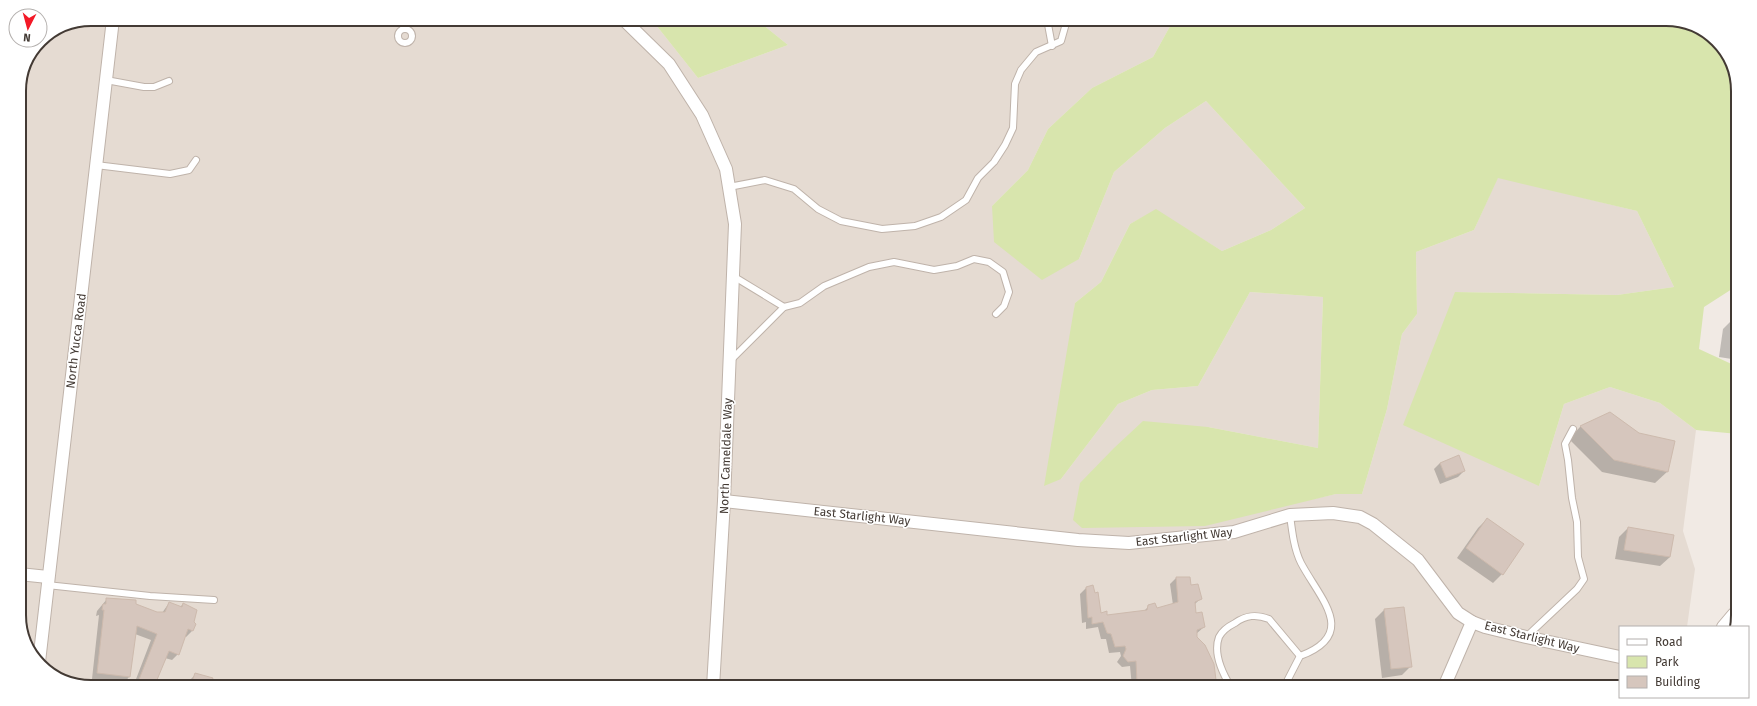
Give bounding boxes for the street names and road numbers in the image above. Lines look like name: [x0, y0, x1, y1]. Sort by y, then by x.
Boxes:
street label: North Yucca Road: [63, 293, 89, 389]
street label: North Cameldale Way: [717, 398, 735, 514]
street label: East Starlight Way: [813, 504, 911, 528]
street label: East Starlight Way: [1135, 525, 1233, 549]
street label: East Starlight Way: [1483, 618, 1581, 656]

